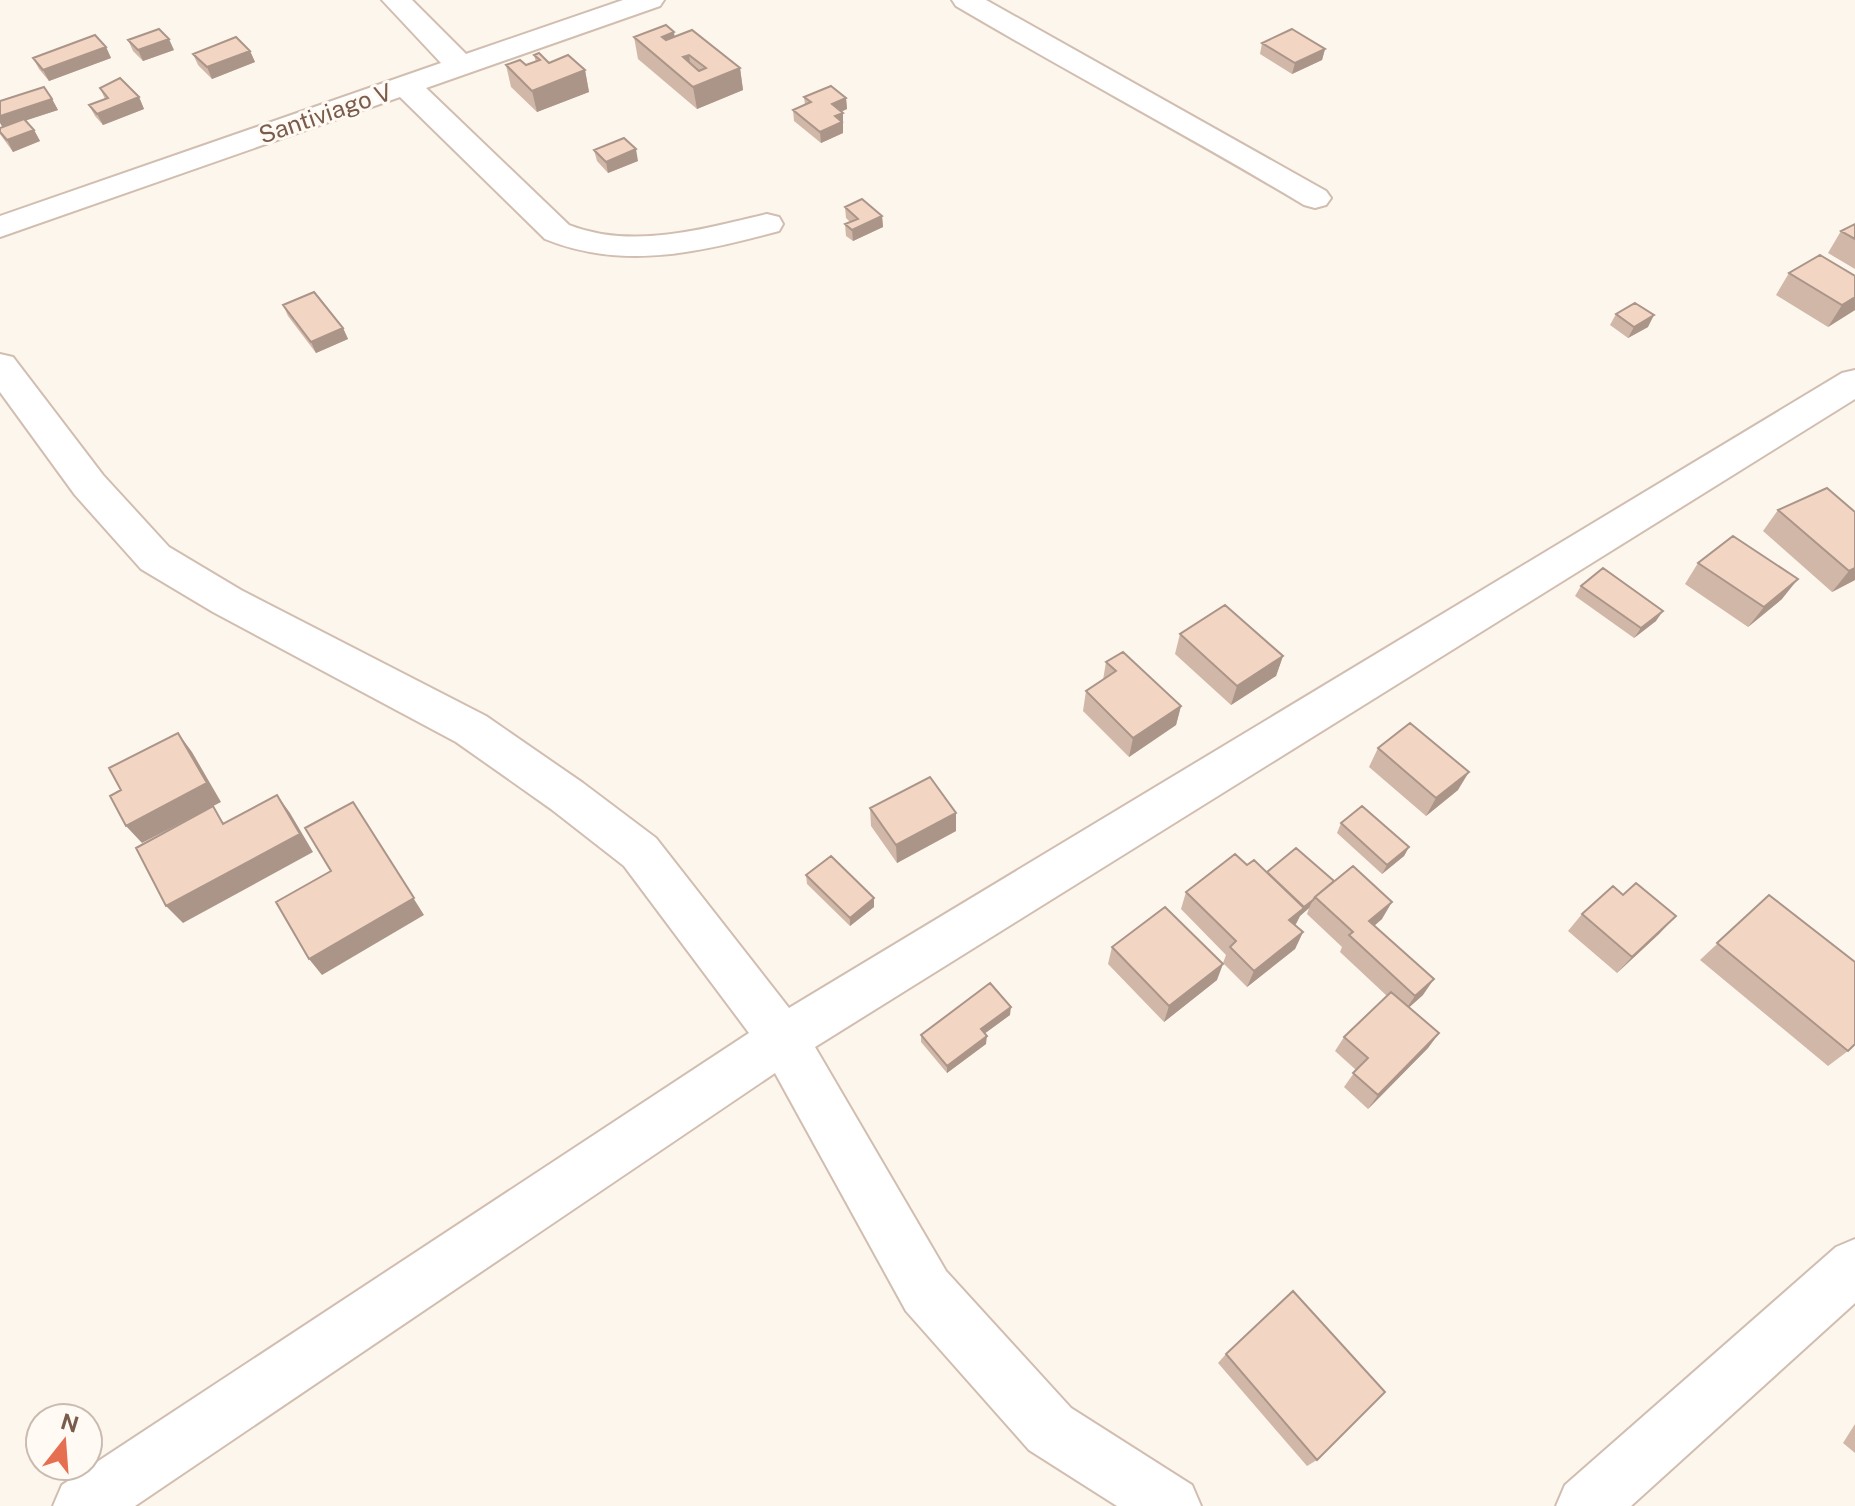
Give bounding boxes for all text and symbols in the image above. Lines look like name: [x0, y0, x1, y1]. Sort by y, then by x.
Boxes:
street label: Santiviago V: [255, 77, 395, 149]
north arrow: [24, 1402, 104, 1482]
text: N: [58, 1408, 82, 1438]

